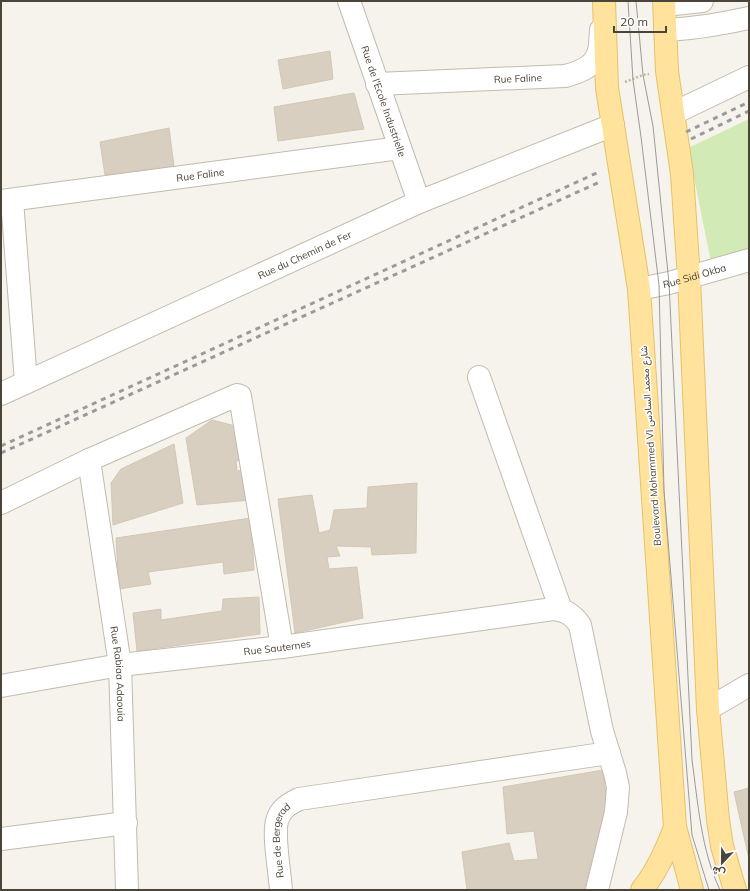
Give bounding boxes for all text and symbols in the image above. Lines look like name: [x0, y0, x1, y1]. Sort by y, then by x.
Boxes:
scale bar: [614, 8, 666, 34]
text: 20 m: [620, 14, 648, 29]
street label: Rue de l'Ecole Industrielle: [358, 44, 409, 159]
street label: Rue Faline: [493, 71, 542, 86]
street label: Rue Faline: [176, 165, 225, 185]
street label: Rue du Chemin de Fer: [256, 228, 354, 282]
street label: Rue Sidi Okba: [662, 261, 728, 291]
street label: Boulevard Mohammed VI شارع محمد السادس: [637, 345, 664, 547]
street label: Rue Rabiaa Adaouia: [107, 625, 128, 722]
street label: Rue Sauternes: [243, 637, 312, 658]
street label: Rue de Bergerad: [270, 800, 293, 879]
north arrow: [702, 843, 742, 883]
text: ش: [710, 863, 727, 881]

